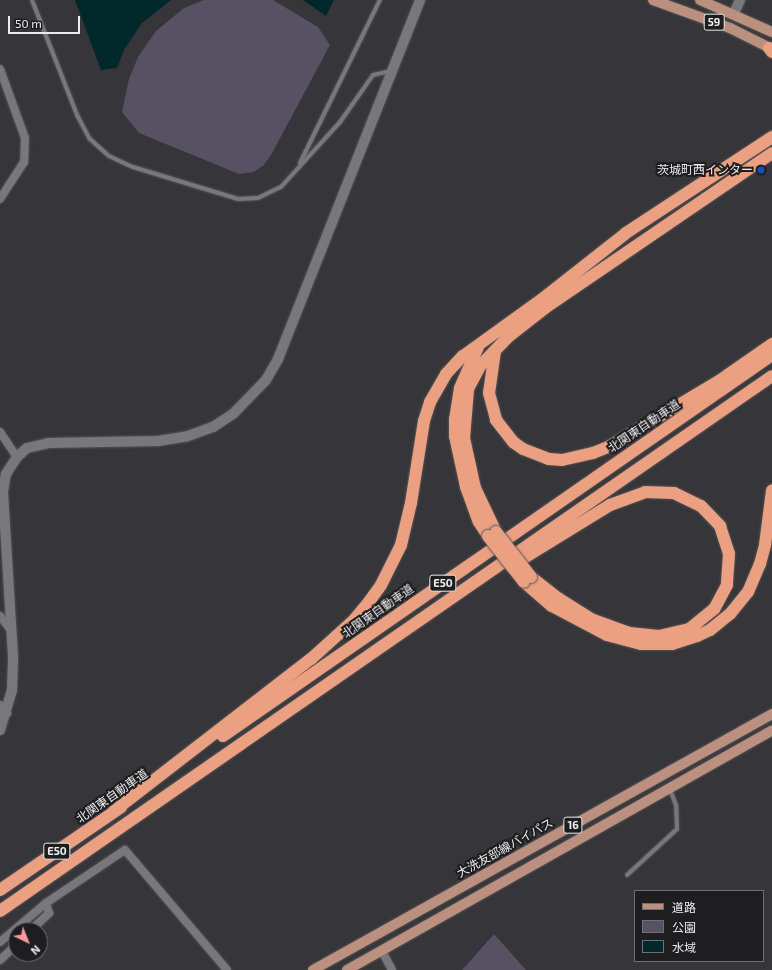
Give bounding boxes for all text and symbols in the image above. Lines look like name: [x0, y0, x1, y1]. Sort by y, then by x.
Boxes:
scale bar: [10, 8, 82, 34]
road number: 59: [703, 13, 725, 31]
text: 50 m: [15, 16, 42, 30]
place label: 茨城町西インター: [657, 163, 753, 177]
marker: 茨城町西インター: [756, 165, 766, 175]
street label: 北関東自動車道: [605, 397, 683, 455]
road number: E50: [429, 574, 457, 592]
street label: 北関東自動車道: [339, 581, 417, 641]
street label: 北関東自動車道: [73, 766, 151, 826]
street label: 大洗友部線バイパス: [454, 816, 556, 880]
road number: 16: [563, 816, 583, 834]
road number: E50: [43, 842, 71, 860]
legend: [634, 890, 764, 962]
text: 道路: [672, 900, 696, 914]
text: 公園: [672, 920, 696, 934]
north arrow: [8, 922, 48, 962]
text: 水域: [672, 940, 696, 954]
text: N: [29, 943, 43, 958]

